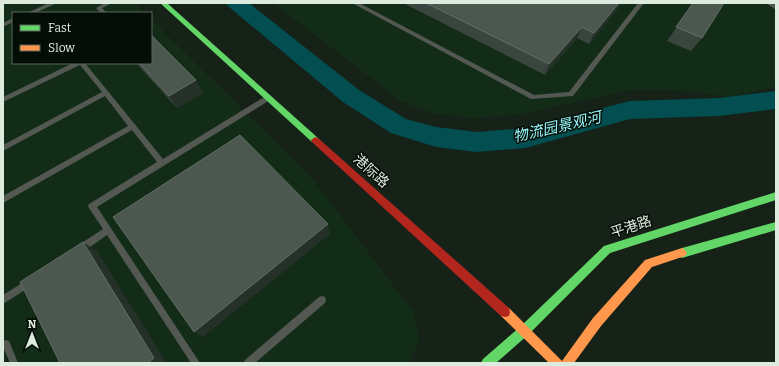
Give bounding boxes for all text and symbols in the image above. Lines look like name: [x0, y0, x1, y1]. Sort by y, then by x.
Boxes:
legend: [12, 12, 152, 64]
text: Fast: [48, 21, 72, 35]
text: Slow: [48, 41, 75, 55]
water label: 物流园景观河: [511, 107, 606, 146]
street label: 港际路: [350, 151, 392, 191]
street label: 平港路: [608, 212, 654, 242]
north arrow: [12, 314, 52, 354]
text: N: [28, 318, 37, 331]

